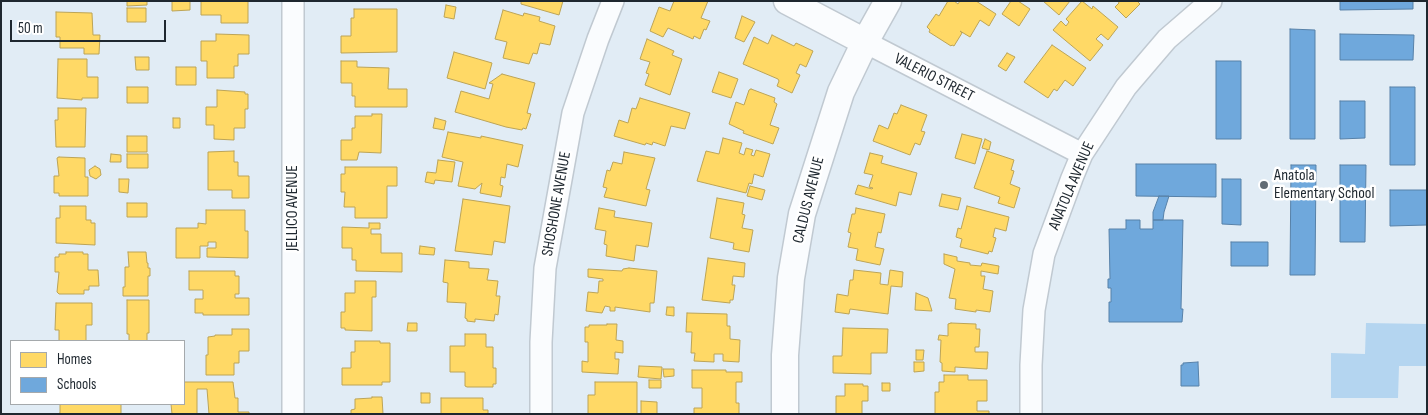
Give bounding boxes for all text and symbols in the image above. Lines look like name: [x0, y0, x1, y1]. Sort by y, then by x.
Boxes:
scale bar: [12, 10, 169, 42]
text: 50 m: [18, 19, 43, 38]
street label: VALERIO STREET: [891, 50, 977, 106]
street label: ANATOLA AVENUE: [1045, 139, 1099, 233]
street label: SHOSHONE AVENUE: [538, 150, 576, 258]
street label: CALDUS AVENUE: [789, 155, 829, 245]
street label: JELLICO AVENUE: [283, 165, 303, 251]
place label: Anatola Elementary School: [1274, 166, 1374, 204]
marker: Anatola Elementary School: [1258, 179, 1270, 191]
legend: [10, 340, 185, 405]
text: Homes: [57, 350, 92, 369]
text: Schools: [57, 375, 96, 394]

